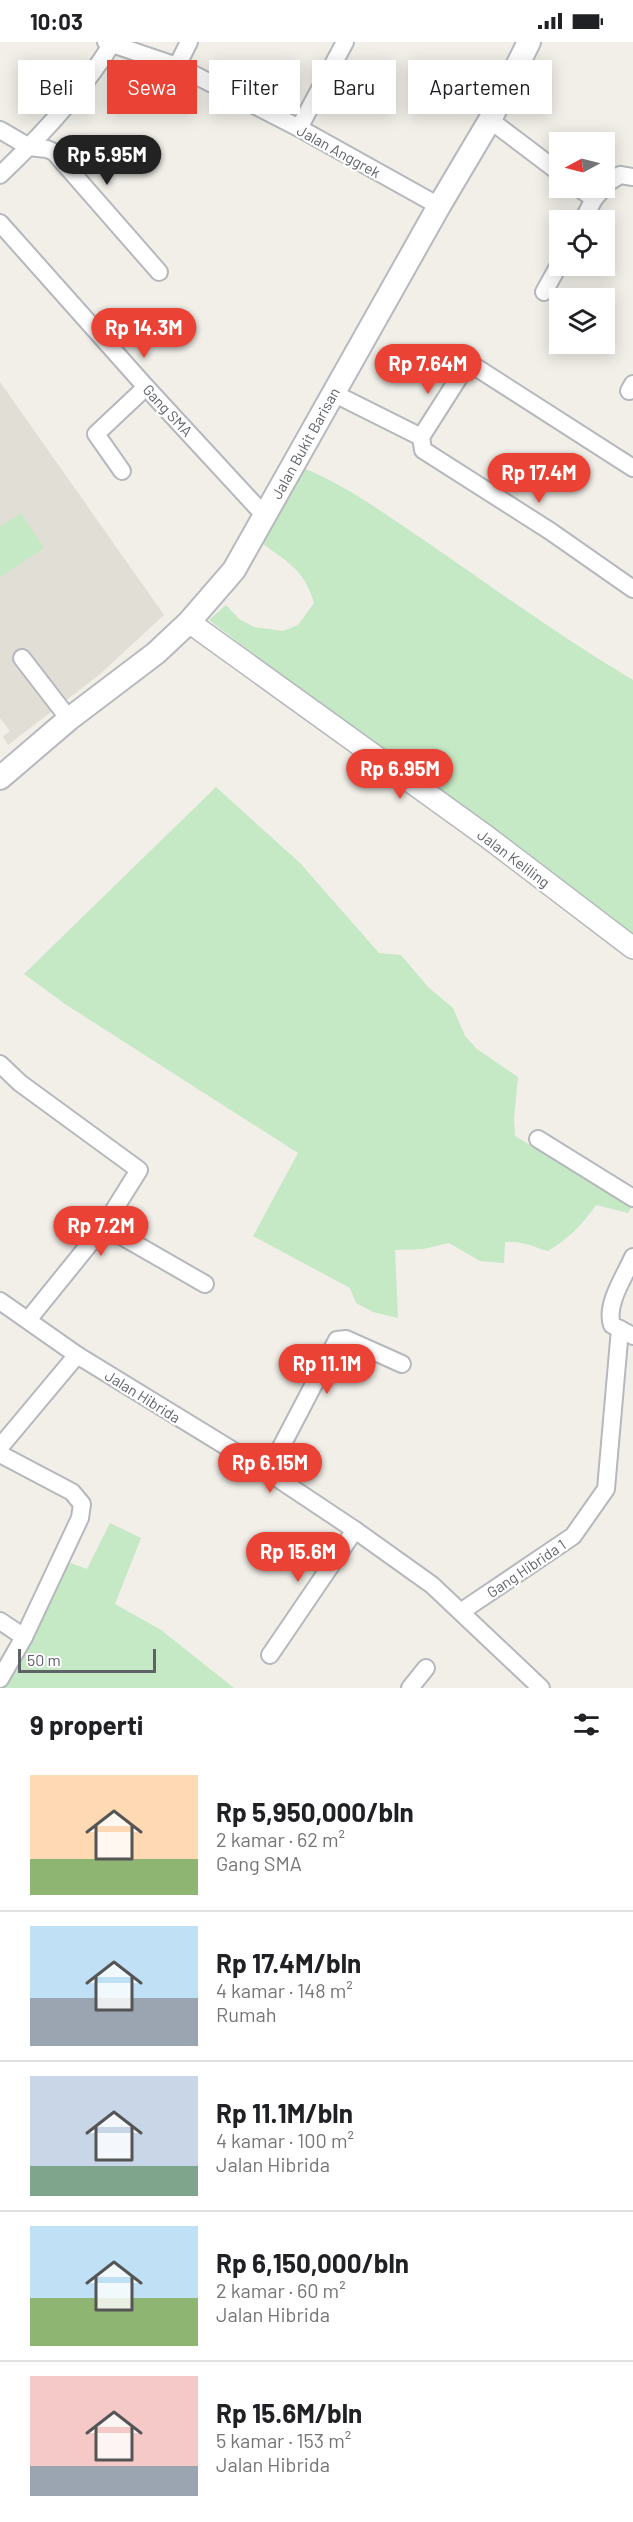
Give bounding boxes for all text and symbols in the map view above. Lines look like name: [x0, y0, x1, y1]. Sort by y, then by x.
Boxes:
text: 10:03: [30, 8, 83, 34]
chip: Beli: [18, 60, 95, 114]
chip: Sewa: [107, 60, 197, 114]
chip: Filter: [209, 60, 300, 114]
chip: Baru: [312, 60, 396, 114]
chip: Apartemen: [408, 60, 552, 114]
street label: Jalan Anggrek: [294, 121, 384, 182]
north arrow: [549, 132, 615, 198]
map controls: [549, 132, 615, 354]
pin: Rp 5.95M: [45, 135, 169, 186]
text: Rp 5.95M: [67, 142, 147, 166]
button: locate: [549, 210, 615, 276]
button: layers: [549, 288, 615, 354]
pin: Rp 14.3M: [82, 308, 206, 359]
text: Rp 14.3M: [105, 315, 183, 339]
pin: Rp 7.64M: [366, 344, 490, 395]
text: Rp 7.64M: [389, 351, 467, 375]
street label: Gang SMA: [139, 380, 197, 440]
street label: Jalan Bukit Barisan: [267, 384, 343, 502]
pin: Rp 17.4M: [477, 453, 601, 504]
text: Rp 17.4M: [501, 460, 577, 484]
pin: Rp 6.95M: [338, 749, 462, 800]
text: Rp 6.95M: [360, 756, 440, 780]
street label: Jalan Keliling: [474, 825, 554, 891]
pin: Rp 7.2M: [46, 1206, 156, 1257]
text: Rp 7.2M: [67, 1213, 135, 1237]
pin: Rp 11.1M: [265, 1344, 389, 1395]
text: Rp 11.1M: [293, 1351, 361, 1375]
street label: Jalan Hibrida: [102, 1366, 184, 1426]
pin: Rp 6.15M: [208, 1443, 332, 1494]
text: Rp 6.15M: [232, 1450, 308, 1474]
pin: Rp 15.6M: [236, 1532, 360, 1583]
street label: Gang Hibrida 1: [483, 1535, 569, 1601]
text: Rp 15.6M: [260, 1539, 336, 1563]
scale bar: [18, 1646, 156, 1674]
text: 50 m: [27, 1650, 61, 1669]
icon: filters: [570, 1708, 603, 1741]
text: 9 properti: [30, 1709, 143, 1740]
text: Rp 5,950,000/bln: [216, 1796, 414, 1827]
icon: home: [78, 1799, 150, 1871]
text: 2 kamar · 62 m²: [216, 1827, 345, 1851]
text: Gang SMA: [216, 1851, 302, 1875]
text: Rp 17.4M/bln: [216, 1947, 361, 1978]
icon: home: [78, 1950, 150, 2022]
text: 4 kamar · 148 m²: [216, 1978, 353, 2002]
text: Rumah: [216, 2002, 277, 2026]
text: Rp 11.1M/bln: [216, 2097, 353, 2128]
icon: home: [78, 2100, 150, 2172]
text: 4 kamar · 100 m²: [216, 2128, 354, 2152]
text: Jalan Hibrida: [216, 2152, 330, 2176]
text: Rp 6,150,000/bln: [216, 2247, 409, 2278]
icon: home: [78, 2250, 150, 2322]
text: 2 kamar · 60 m²: [216, 2278, 346, 2302]
text: Jalan Hibrida: [216, 2302, 330, 2326]
text: Rp 15.6M/bln: [216, 2397, 362, 2428]
icon: home: [78, 2400, 150, 2472]
text: 5 kamar · 153 m²: [216, 2428, 351, 2452]
text: Jalan Hibrida: [216, 2452, 330, 2476]

